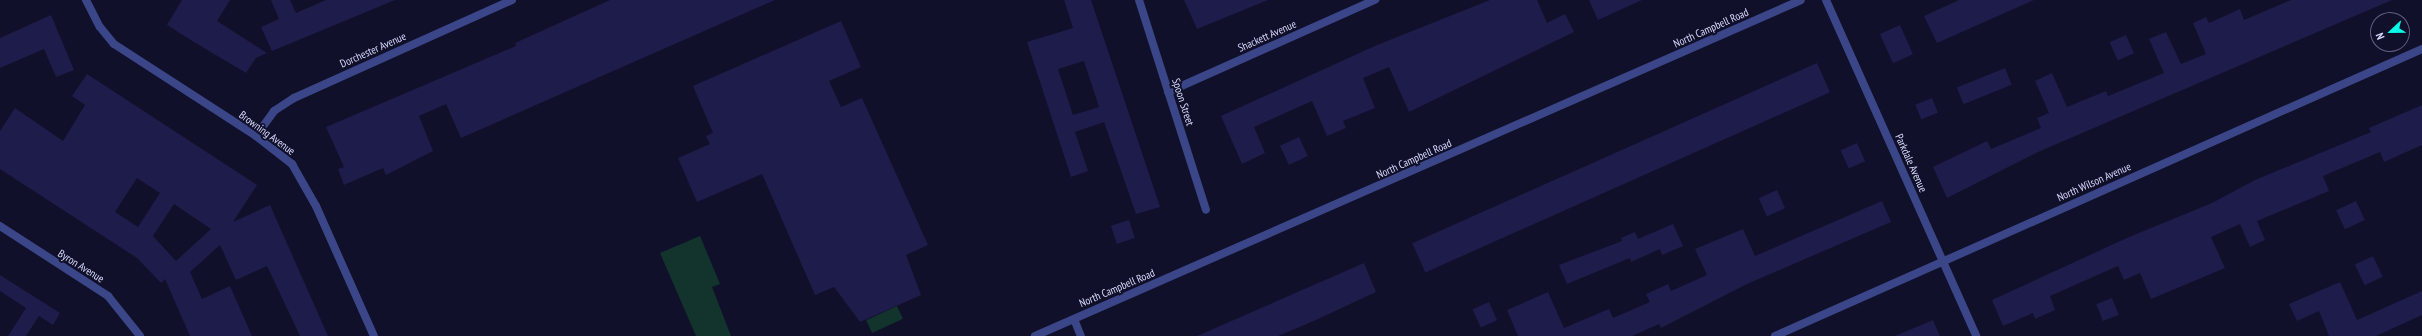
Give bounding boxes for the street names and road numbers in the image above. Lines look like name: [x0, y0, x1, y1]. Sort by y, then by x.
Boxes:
street label: North Campbell Road: [1671, 6, 1751, 50]
street label: Shackett Avenue: [1236, 17, 1298, 55]
street label: Dorchester Avenue: [338, 29, 408, 71]
street label: Spoon Street: [1169, 77, 1197, 127]
street label: Browning Avenue: [236, 108, 298, 158]
street label: Parkdale Avenue: [1892, 132, 1930, 194]
street label: North Campbell Road: [1374, 137, 1454, 181]
street label: North Wilson Avenue: [2055, 160, 2133, 204]
street label: Byron Avenue: [55, 247, 107, 285]
street label: North Campbell Road: [1077, 266, 1157, 310]

